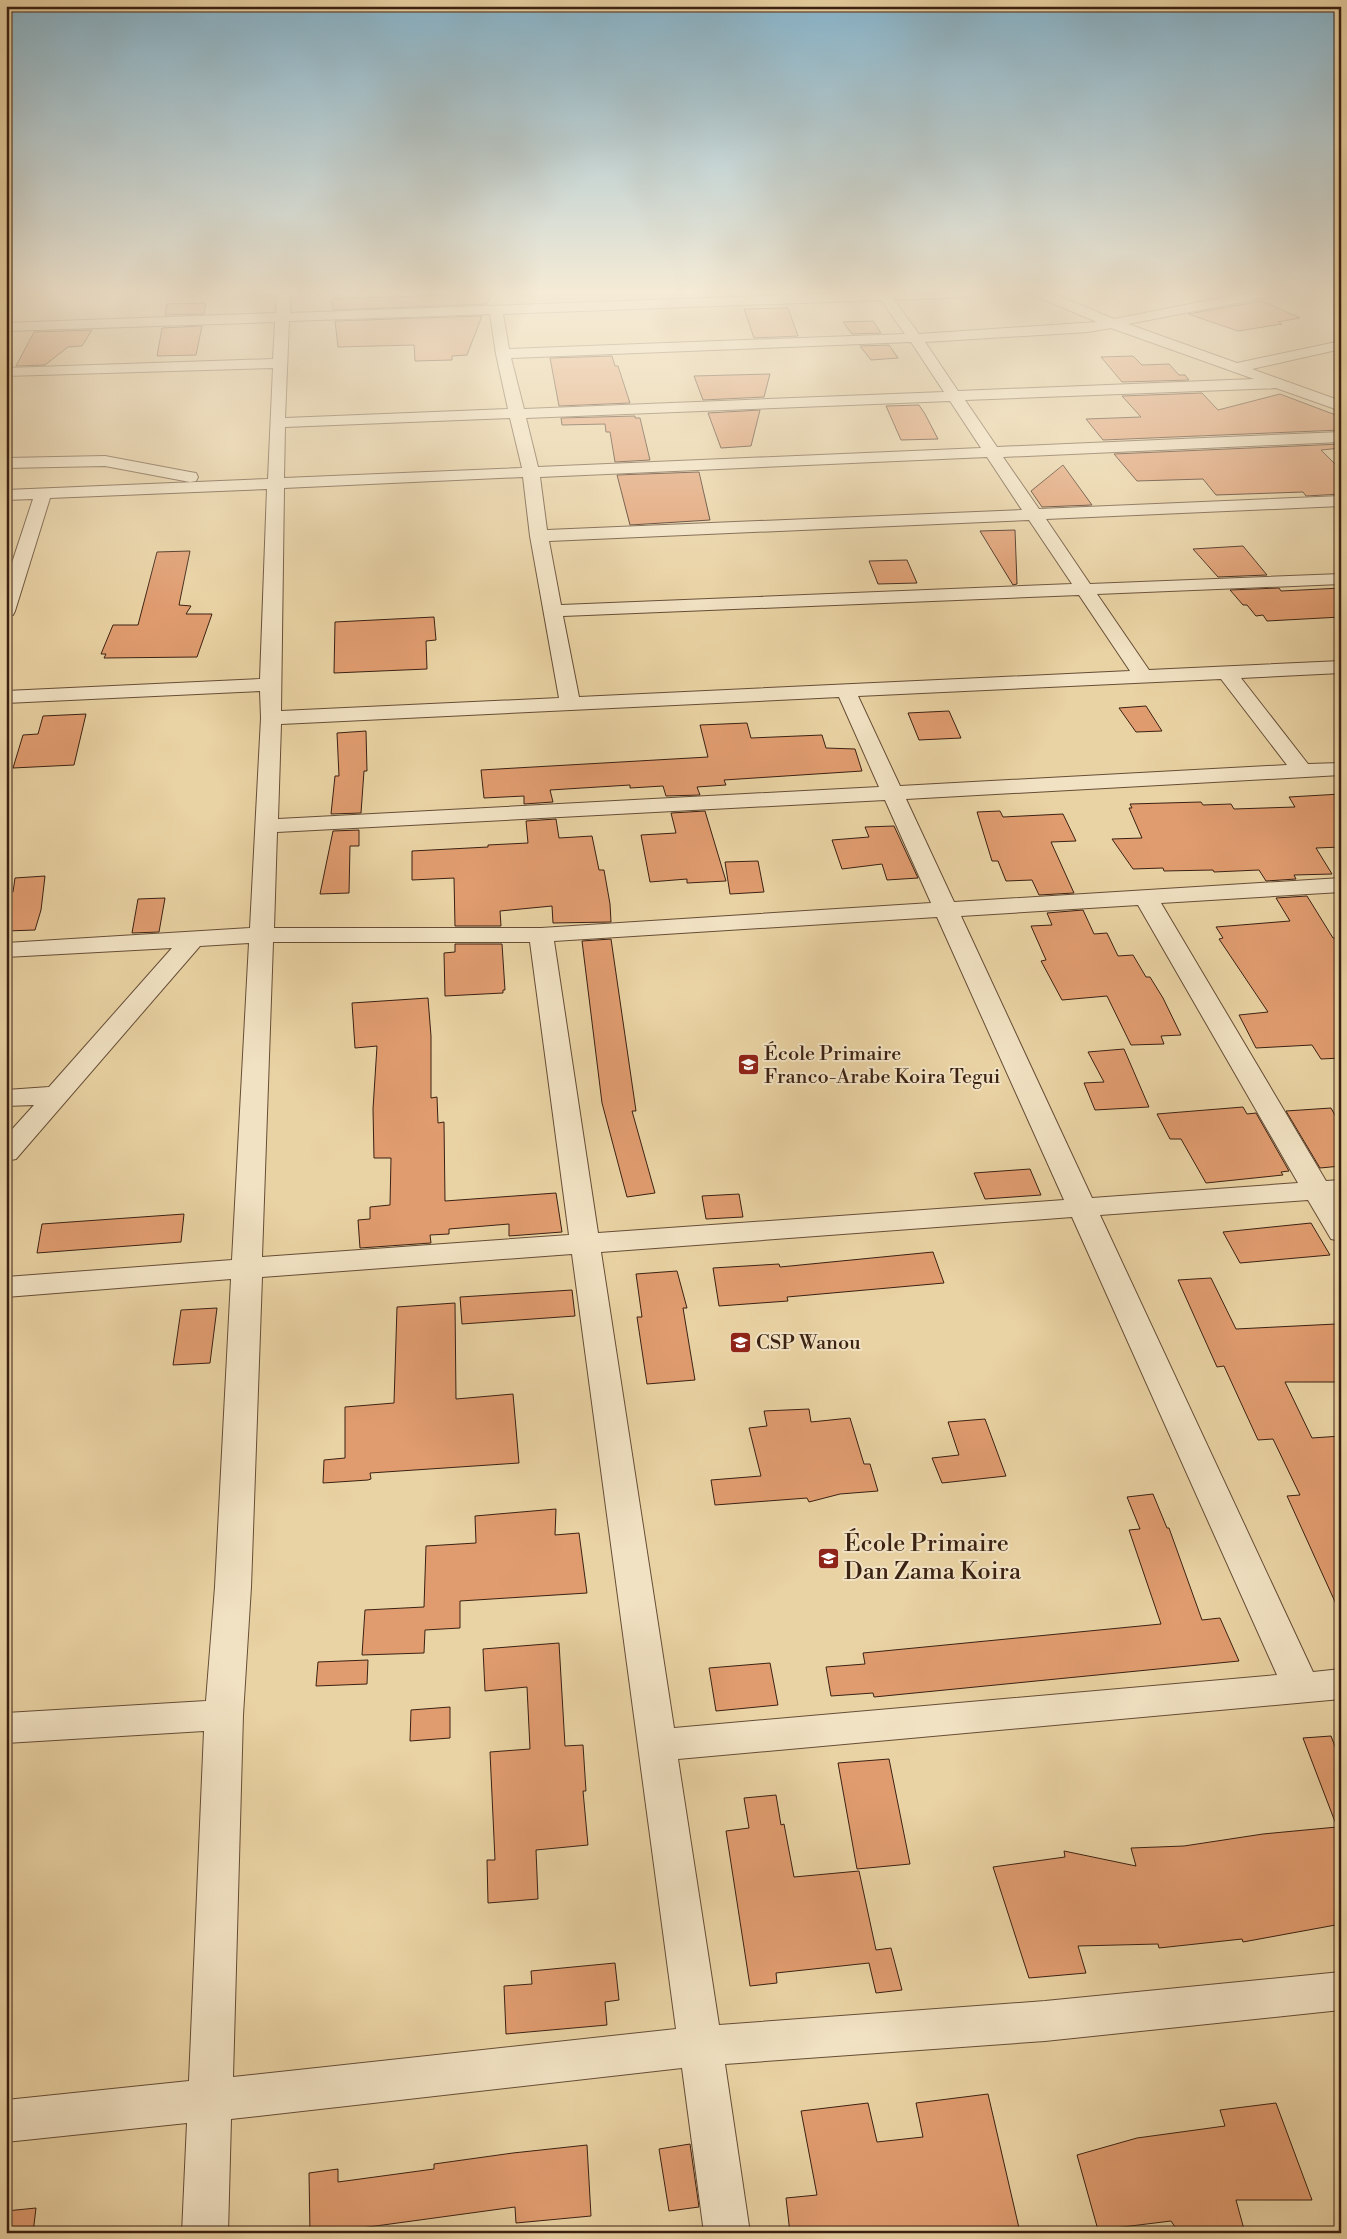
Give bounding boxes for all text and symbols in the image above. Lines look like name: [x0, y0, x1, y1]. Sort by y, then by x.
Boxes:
place label: École Primaire Franco-Arabe Koira Tegui: [764, 1041, 1001, 1090]
school or university icon: École Primaire Franco-Arabe Koira Tegui: [736, 1053, 760, 1077]
school or university icon: CSP Wanou: [728, 1331, 752, 1355]
place label: CSP Wanou: [756, 1331, 861, 1356]
place label: École Primaire Dan Zama Koira: [844, 1528, 1022, 1587]
school or university icon: École Primaire Dan Zama Koira: [816, 1546, 840, 1570]

